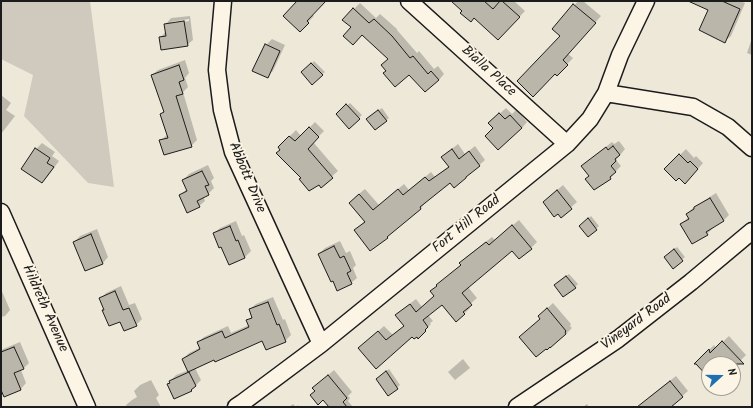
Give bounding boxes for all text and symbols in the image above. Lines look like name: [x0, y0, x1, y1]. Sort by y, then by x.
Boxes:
street label: Bialla Place: [457, 43, 519, 101]
street label: Abbott Drive: [224, 140, 268, 216]
street label: Fort Hill Road: [430, 192, 504, 258]
street label: Hildreth Avenue: [17, 263, 71, 355]
street label: Vineyard Road: [599, 291, 675, 355]
north arrow: [701, 356, 741, 396]
text: N: [722, 366, 741, 379]

